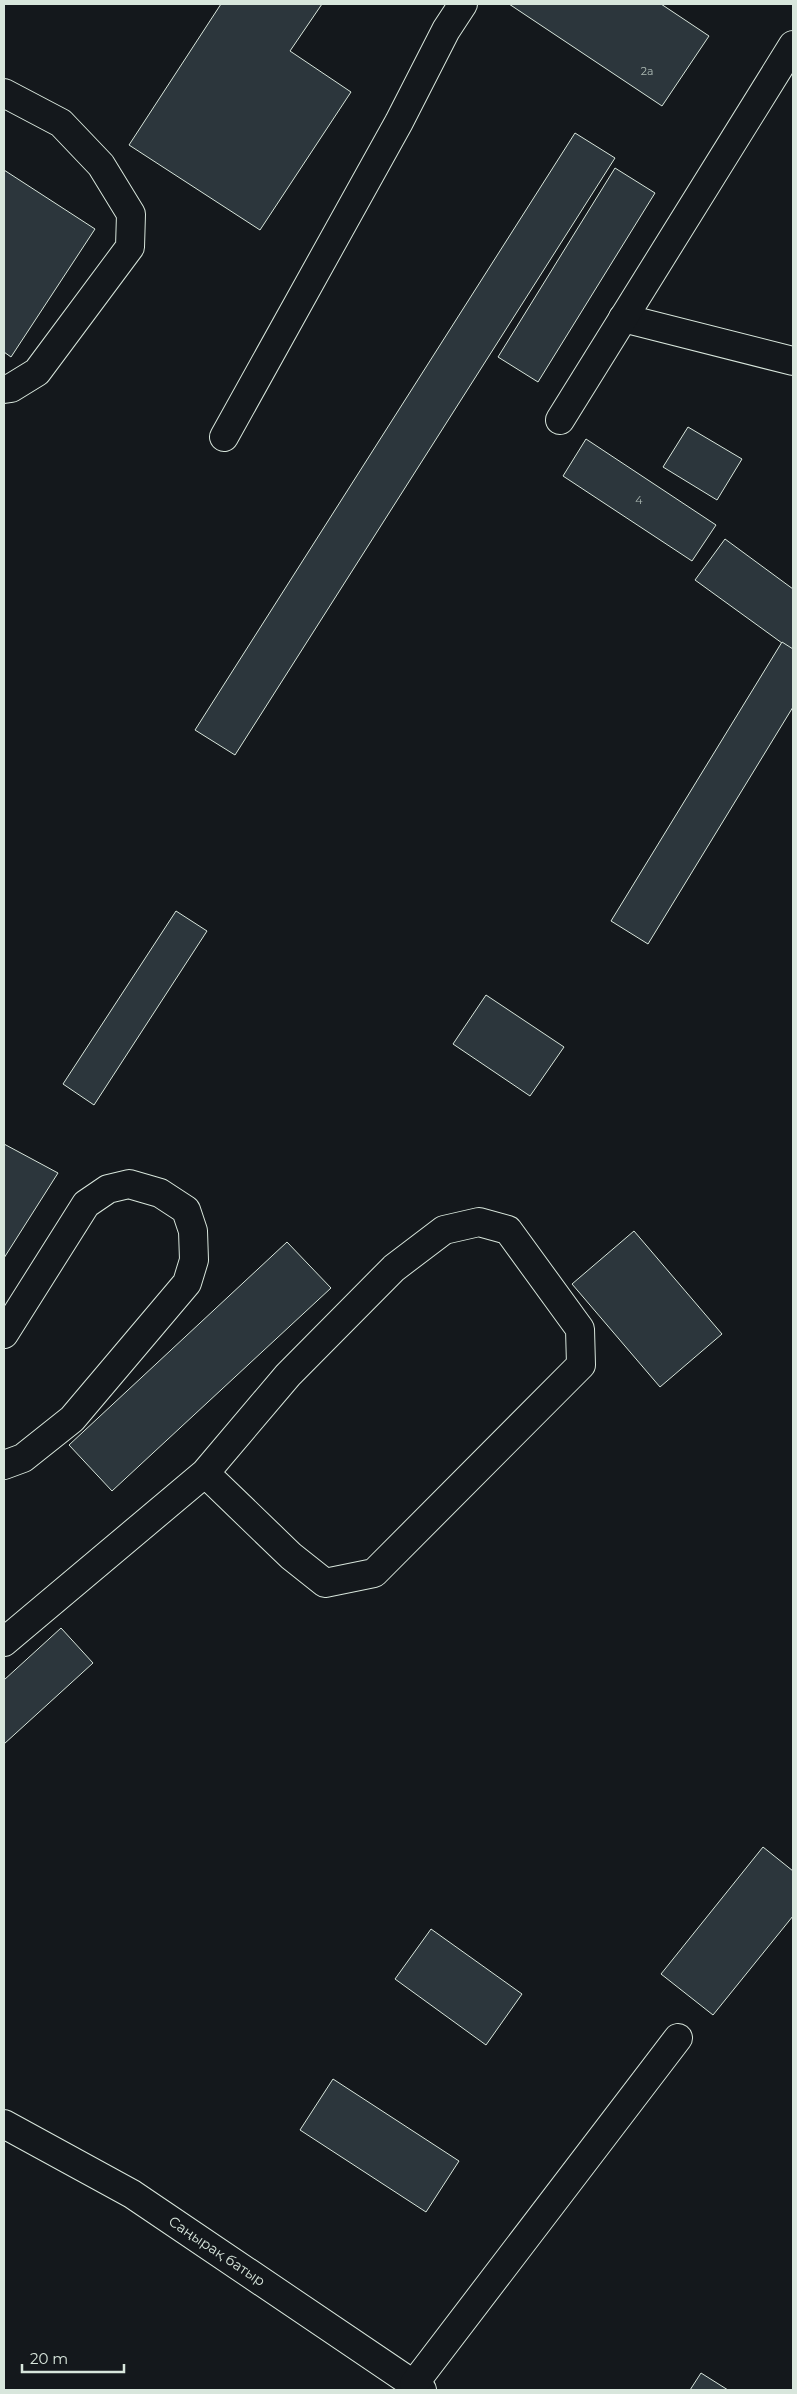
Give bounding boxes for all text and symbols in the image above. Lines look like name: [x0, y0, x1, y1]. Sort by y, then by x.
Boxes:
house number: 2а: [641, 64, 653, 78]
house number: 4: [635, 493, 643, 507]
street label: Саңырақ батыр: [165, 2212, 269, 2290]
scale bar: [22, 2342, 125, 2374]
text: 20 m: [30, 2349, 68, 2368]

